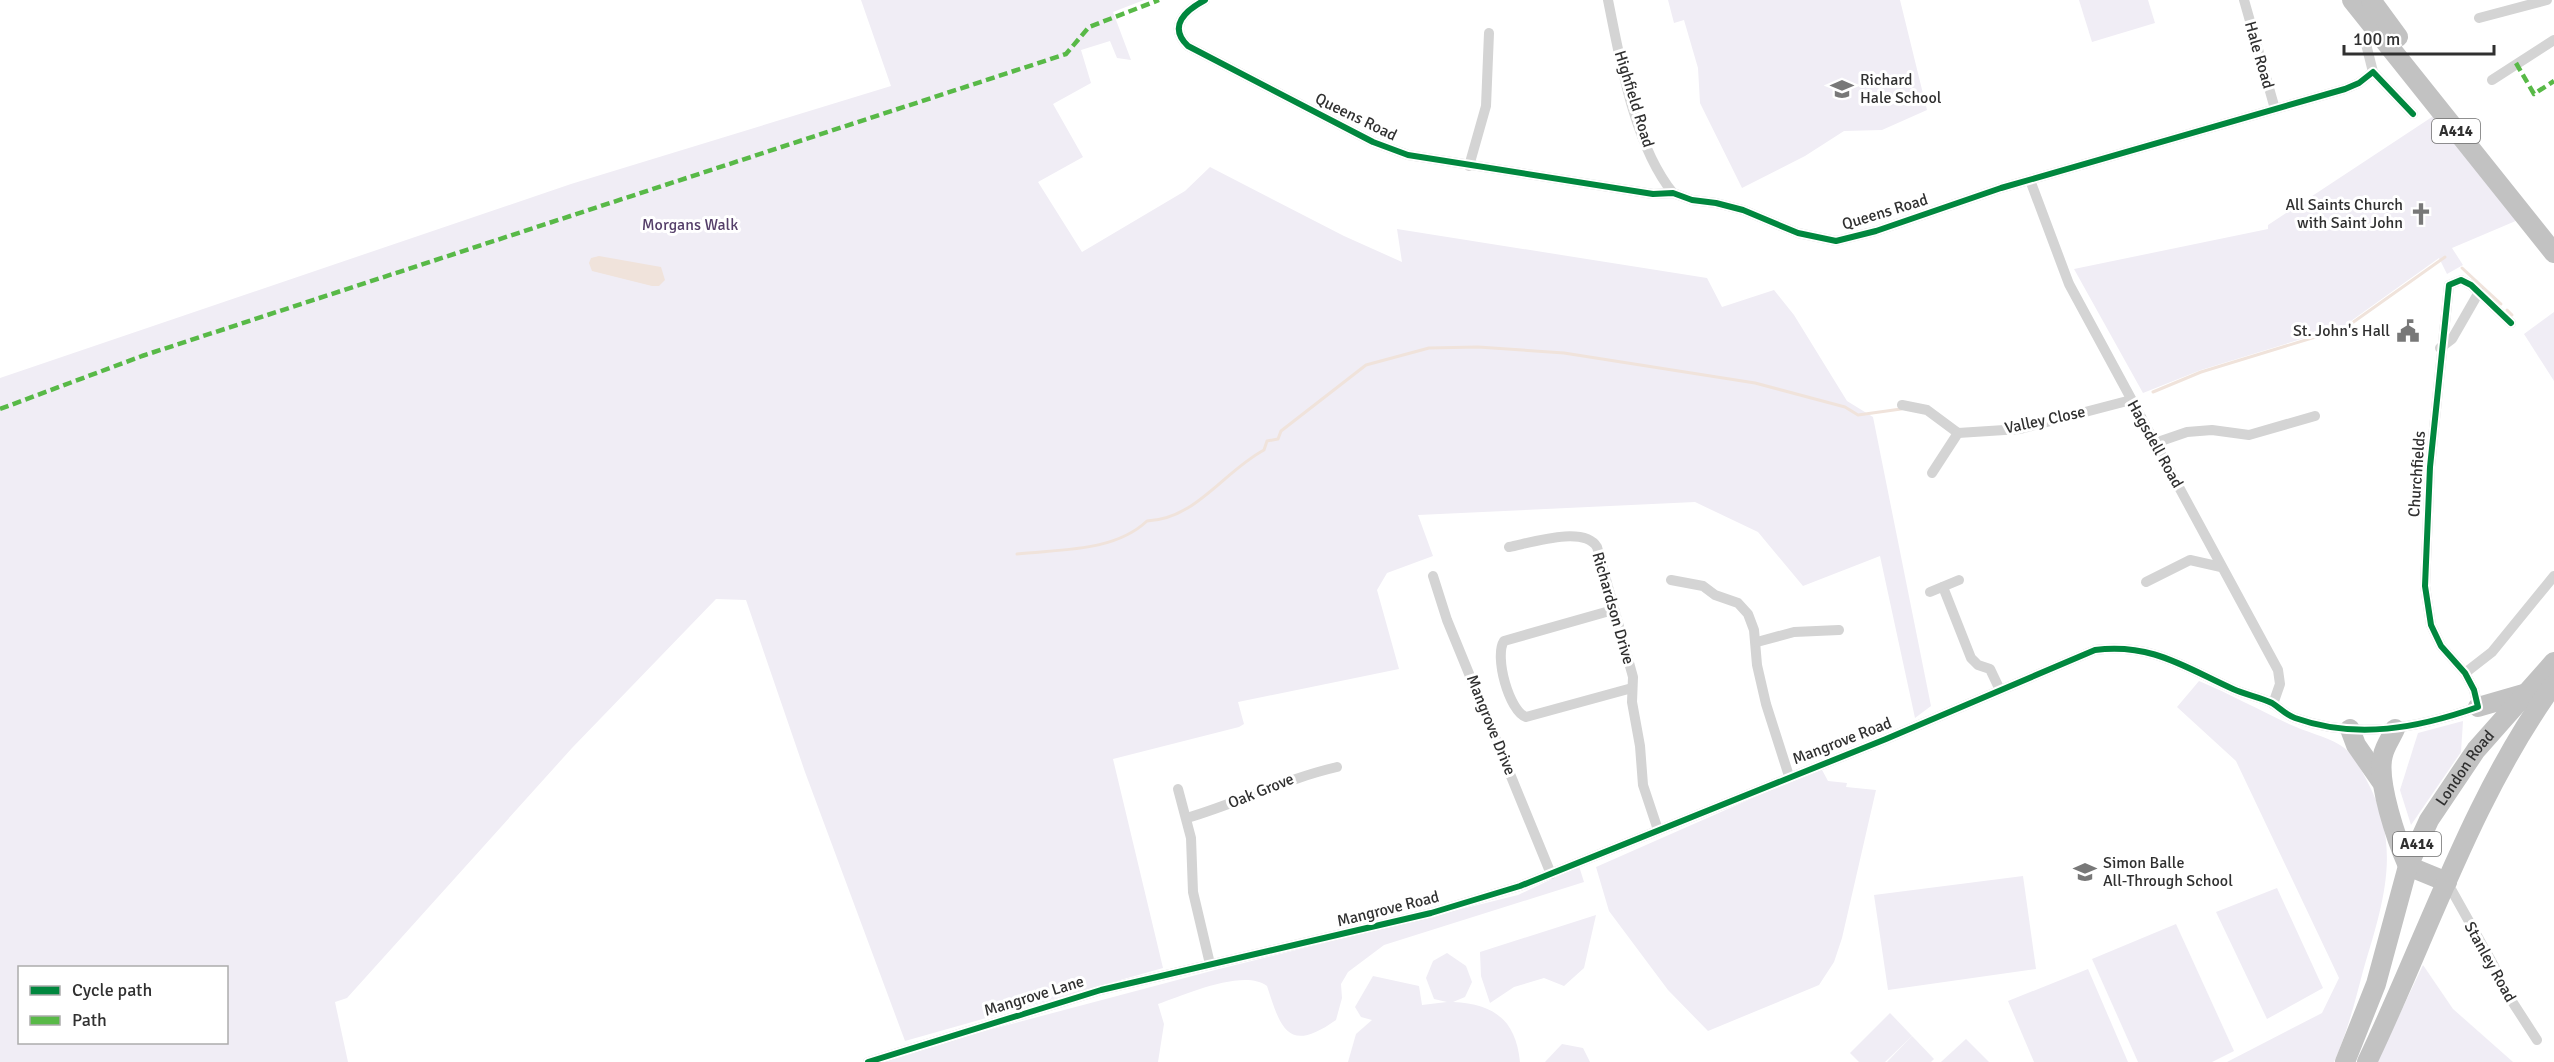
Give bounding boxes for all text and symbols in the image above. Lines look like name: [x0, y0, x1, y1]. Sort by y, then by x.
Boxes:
scale bar: [2344, 18, 2494, 56]
street label: Hale Road: [2240, 19, 2278, 91]
text: 100 m: [2353, 28, 2400, 50]
street label: Highfield Road: [1610, 48, 1658, 150]
place label: Richard Hale School: [1860, 70, 1942, 108]
school or university icon: Richard Hale School: [1829, 76, 1855, 102]
street label: Queens Road: [1312, 89, 1400, 145]
road number: A414: [2432, 119, 2480, 143]
street label: Queens Road: [1840, 189, 1930, 235]
place label: All Saints Church with Saint John: [2285, 195, 2403, 233]
church icon: All Saints Church with Saint John: [2408, 201, 2434, 227]
park label: Morgans Walk: [642, 215, 738, 235]
public building icon: St. John's Hall: [2395, 318, 2421, 344]
place label: St. John's Hall: [2293, 321, 2390, 341]
street label: Hagsdell Road: [2123, 396, 2187, 492]
street label: Valley Close: [2003, 402, 2087, 438]
street label: Churchfields: [2404, 430, 2430, 518]
street label: Richardson Drive: [1587, 550, 1639, 666]
street label: Mangrove Drive: [1462, 672, 1520, 778]
street label: Mangrove Road: [1789, 713, 1895, 769]
street label: London Road: [2431, 726, 2499, 810]
street label: Oak Grove: [1225, 769, 1297, 813]
road number: A414: [2393, 832, 2441, 856]
place label: Simon Balle All-Through School: [2103, 853, 2233, 891]
school or university icon: Simon Balle All-Through School: [2072, 859, 2098, 885]
street label: Mangrove Road: [1335, 887, 1441, 931]
street label: Stanley Road: [2460, 918, 2520, 1006]
legend: [18, 966, 228, 1044]
street label: Mangrove Lane: [982, 971, 1086, 1021]
text: Cycle path: [72, 979, 152, 1001]
text: Path: [72, 1009, 107, 1031]

